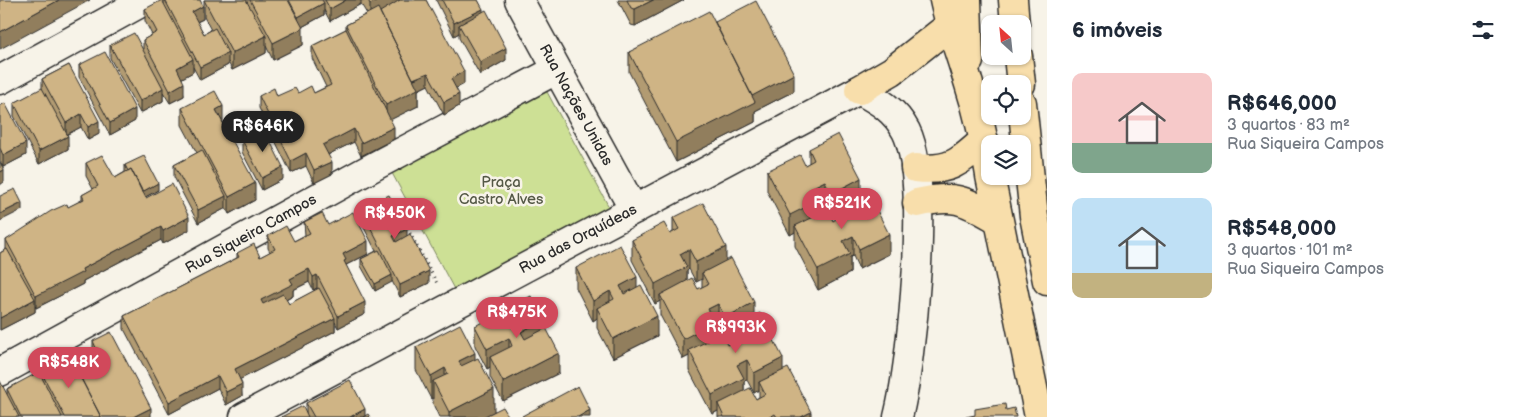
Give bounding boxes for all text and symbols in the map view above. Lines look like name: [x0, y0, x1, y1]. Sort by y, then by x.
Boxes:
north arrow: [981, 15, 1031, 65]
map controls: [981, 15, 1031, 185]
icon: filters: [1469, 16, 1497, 44]
text: 6 imóveis: [1072, 18, 1162, 43]
street label: Rua Nações Unidas: [535, 41, 617, 169]
button: locate: [981, 75, 1031, 125]
text: R$646,000: [1227, 91, 1337, 116]
icon: home: [1112, 93, 1172, 153]
pin: R$646K: [222, 110, 304, 153]
text: 3 quartos · 83 m²: [1227, 116, 1350, 135]
text: R$646K: [232, 117, 294, 136]
button: layers: [981, 135, 1031, 185]
text: Rua Siqueira Campos: [1227, 135, 1384, 154]
park label: Praça Castro Alves: [459, 173, 544, 209]
pin: R$521K: [801, 188, 883, 230]
street label: Rua Siqueira Campos: [182, 190, 320, 278]
text: R$521K: [813, 194, 871, 213]
pin: R$450K: [354, 198, 436, 240]
street label: Rua das Orquídeas: [516, 200, 641, 278]
text: R$450K: [364, 204, 426, 223]
text: R$548,000: [1227, 216, 1336, 241]
icon: home: [1112, 218, 1172, 278]
text: 3 quartos · 101 m²: [1227, 241, 1353, 260]
text: Rua Siqueira Campos: [1227, 260, 1384, 279]
pin: R$475K: [476, 296, 558, 339]
text: R$475K: [487, 303, 547, 322]
pin: R$993K: [695, 312, 777, 354]
text: R$993K: [706, 318, 766, 337]
pin: R$548K: [28, 346, 110, 389]
text: R$548K: [39, 353, 99, 372]

